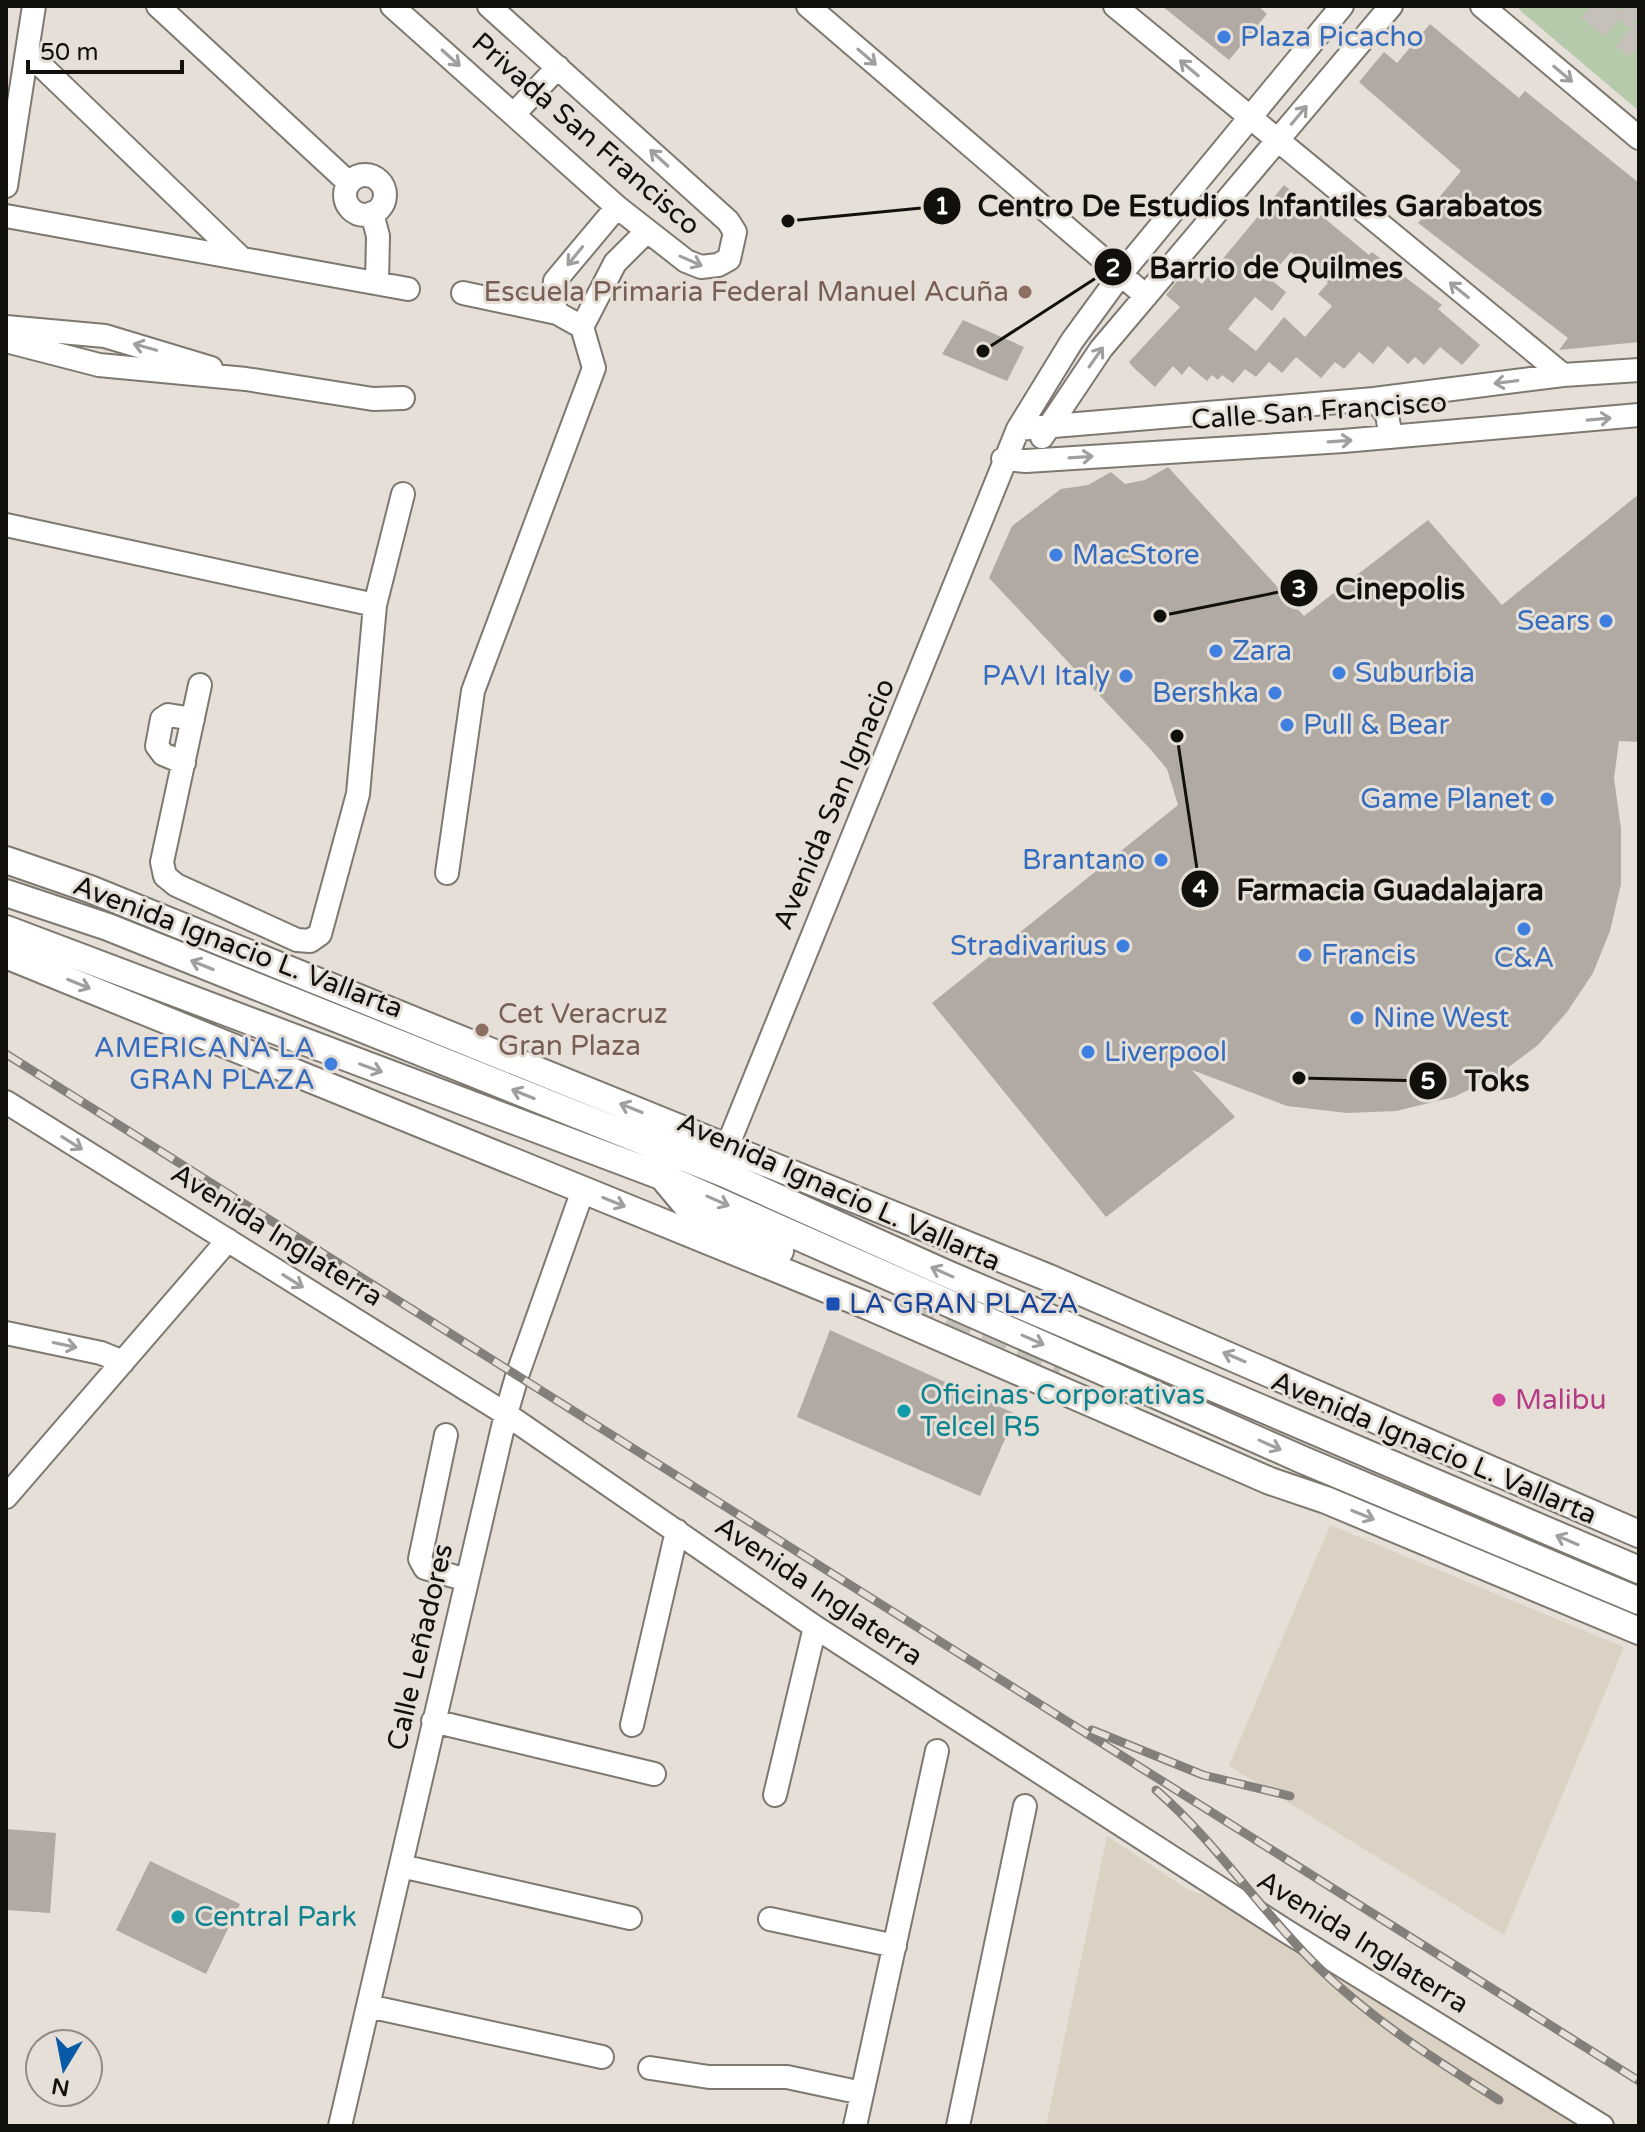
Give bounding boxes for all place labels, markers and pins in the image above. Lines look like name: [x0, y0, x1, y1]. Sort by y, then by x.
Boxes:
place label: Plaza Picacho: [1240, 20, 1424, 54]
marker: Plaza Picacho: [1215, 28, 1233, 46]
callout: Centro De Estudios Infantiles Garabatos: [922, 179, 1559, 233]
callout: Barrio de Quilmes: [1093, 240, 1419, 294]
place label: Escuela Primaria Federal Manuel Acuña: [483, 275, 1009, 309]
marker: Escuela Primaria Federal Manuel Acuña: [1016, 283, 1034, 301]
place label: MacStore: [1072, 538, 1200, 572]
marker: MacStore: [1047, 546, 1065, 564]
callout: Cinepolis: [1279, 561, 1481, 615]
place label: Sears: [1517, 604, 1590, 638]
marker: Sears: [1597, 612, 1615, 630]
place label: Zara: [1232, 634, 1292, 668]
marker: Zara: [1207, 642, 1225, 660]
place label: Suburbia: [1355, 656, 1475, 690]
place label: PAVI Italy: [982, 659, 1110, 693]
marker: Suburbia: [1330, 664, 1348, 682]
marker: PAVI Italy: [1117, 667, 1135, 685]
place label: Bershka: [1152, 676, 1259, 710]
marker: Bershka: [1266, 684, 1284, 702]
place label: Pull & Bear: [1303, 708, 1450, 742]
marker: Pull & Bear: [1278, 716, 1296, 734]
place label: Game Planet: [1360, 782, 1531, 816]
marker: Game Planet: [1538, 790, 1556, 808]
place label: Brantano: [1022, 843, 1145, 877]
marker: Brantano: [1152, 851, 1170, 869]
callout: Farmacia Guadalajara: [1180, 862, 1560, 916]
marker: C&A: [1515, 920, 1533, 938]
place label: Stradivarius: [950, 929, 1107, 963]
marker: Stradivarius: [1114, 937, 1132, 955]
place label: Francis: [1321, 938, 1416, 972]
place label: C&A: [1494, 941, 1554, 975]
marker: Francis: [1296, 946, 1314, 964]
place label: Cet Veracruz Gran Plaza: [498, 997, 668, 1063]
place label: Nine West: [1373, 1001, 1510, 1035]
marker: Nine West: [1348, 1009, 1366, 1027]
marker: Cet Veracruz Gran Plaza: [473, 1021, 491, 1039]
place label: AMERICANA LA GRAN PLAZA: [94, 1031, 315, 1097]
place label: Liverpool: [1104, 1035, 1227, 1069]
marker: Liverpool: [1079, 1043, 1097, 1061]
callout: Toks: [1408, 1054, 1545, 1108]
marker: AMERICANA LA GRAN PLAZA: [322, 1055, 340, 1073]
place label: LA GRAN PLAZA: [849, 1287, 1079, 1321]
marker: LA GRAN PLAZA: [824, 1295, 842, 1313]
place label: Oficinas Corporativas Telcel R5: [920, 1378, 1205, 1444]
place label: Malibu: [1515, 1383, 1606, 1417]
marker: Malibu: [1490, 1391, 1508, 1409]
marker: Oficinas Corporativas Telcel R5: [895, 1402, 913, 1420]
place label: Central Park: [194, 1900, 357, 1934]
marker: Central Park: [169, 1908, 187, 1926]

